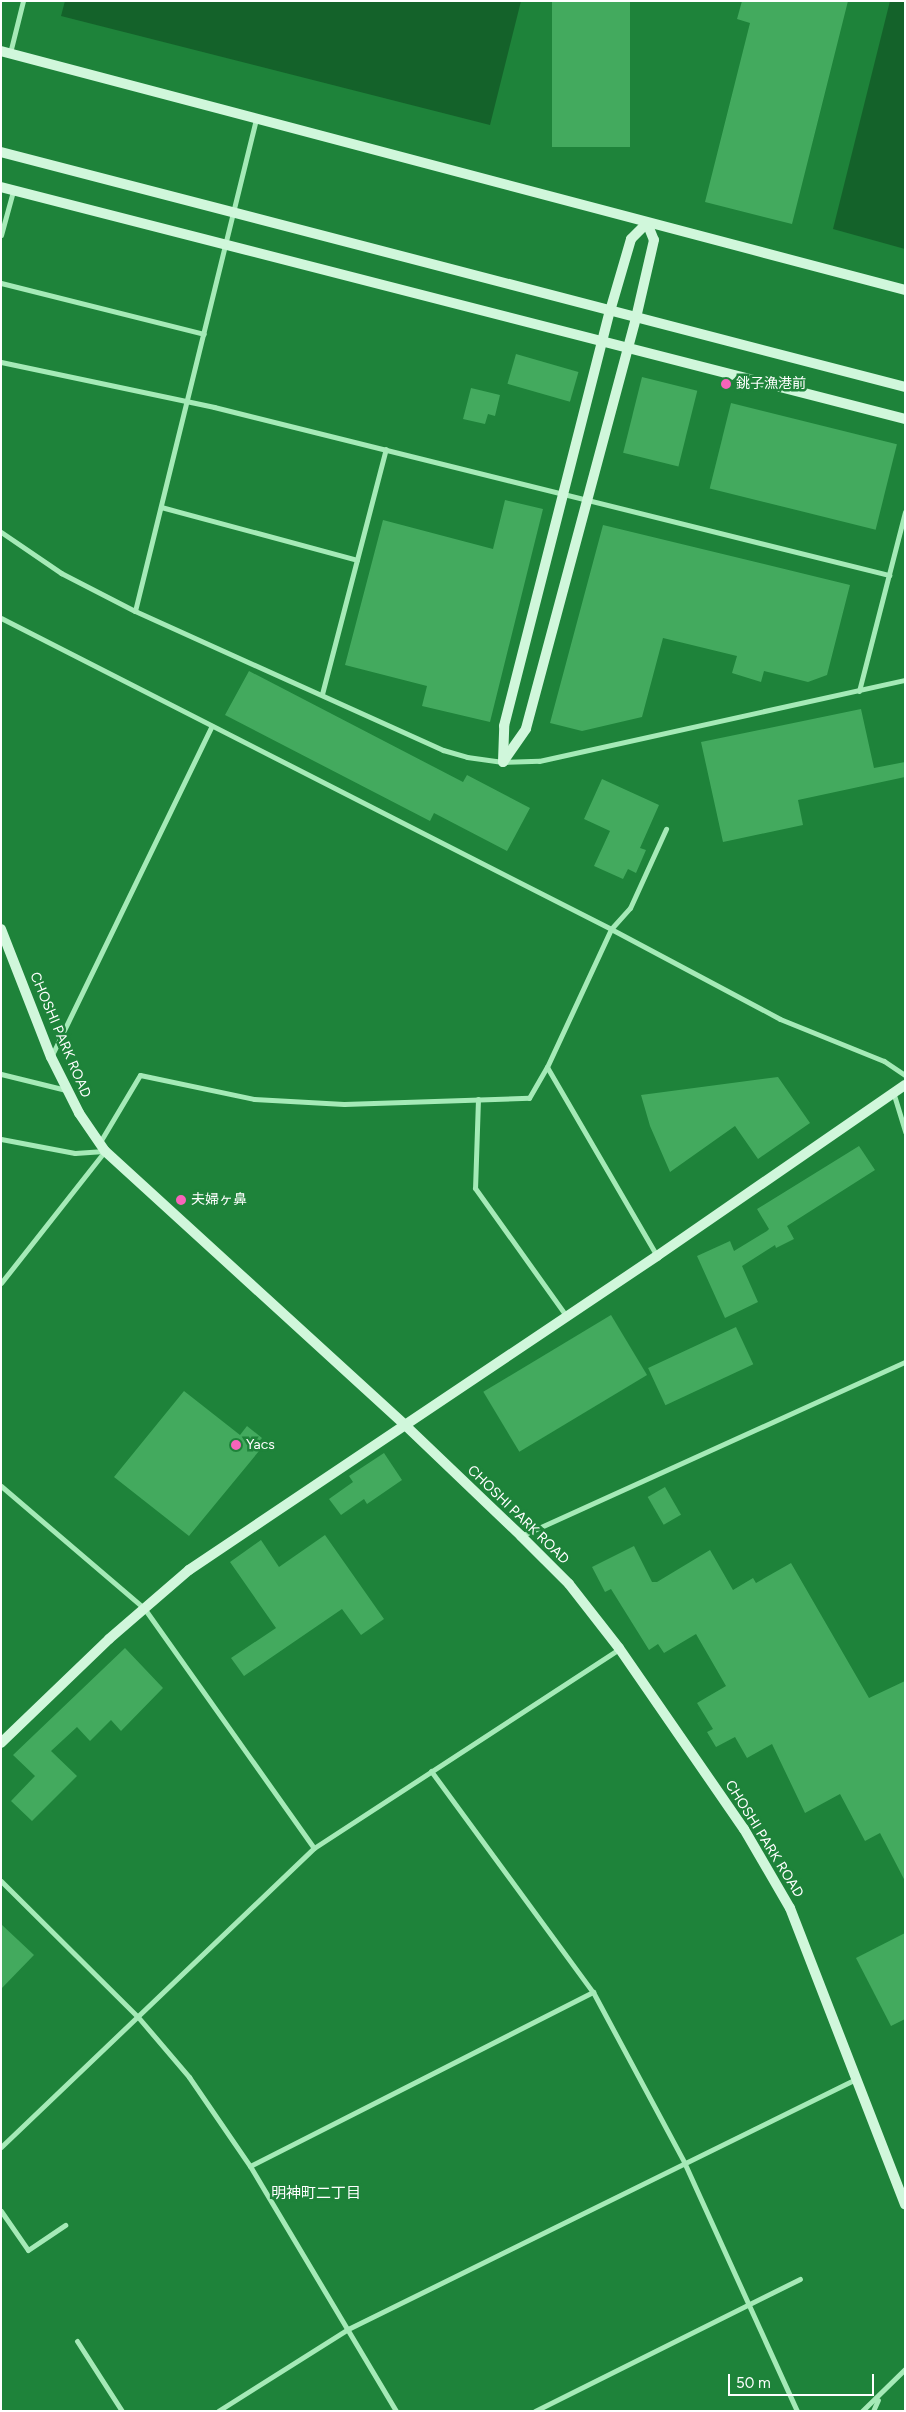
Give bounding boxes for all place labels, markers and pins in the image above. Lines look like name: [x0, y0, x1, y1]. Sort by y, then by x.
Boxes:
place label: 銚子漁港前: [736, 376, 806, 392]
marker: 銚子漁港前: [720, 378, 732, 390]
place label: 夫婦ヶ鼻: [191, 1192, 247, 1208]
marker: 夫婦ヶ鼻: [175, 1194, 187, 1206]
place label: Yacs: [246, 1437, 275, 1453]
marker: Yacs: [230, 1439, 242, 1451]

